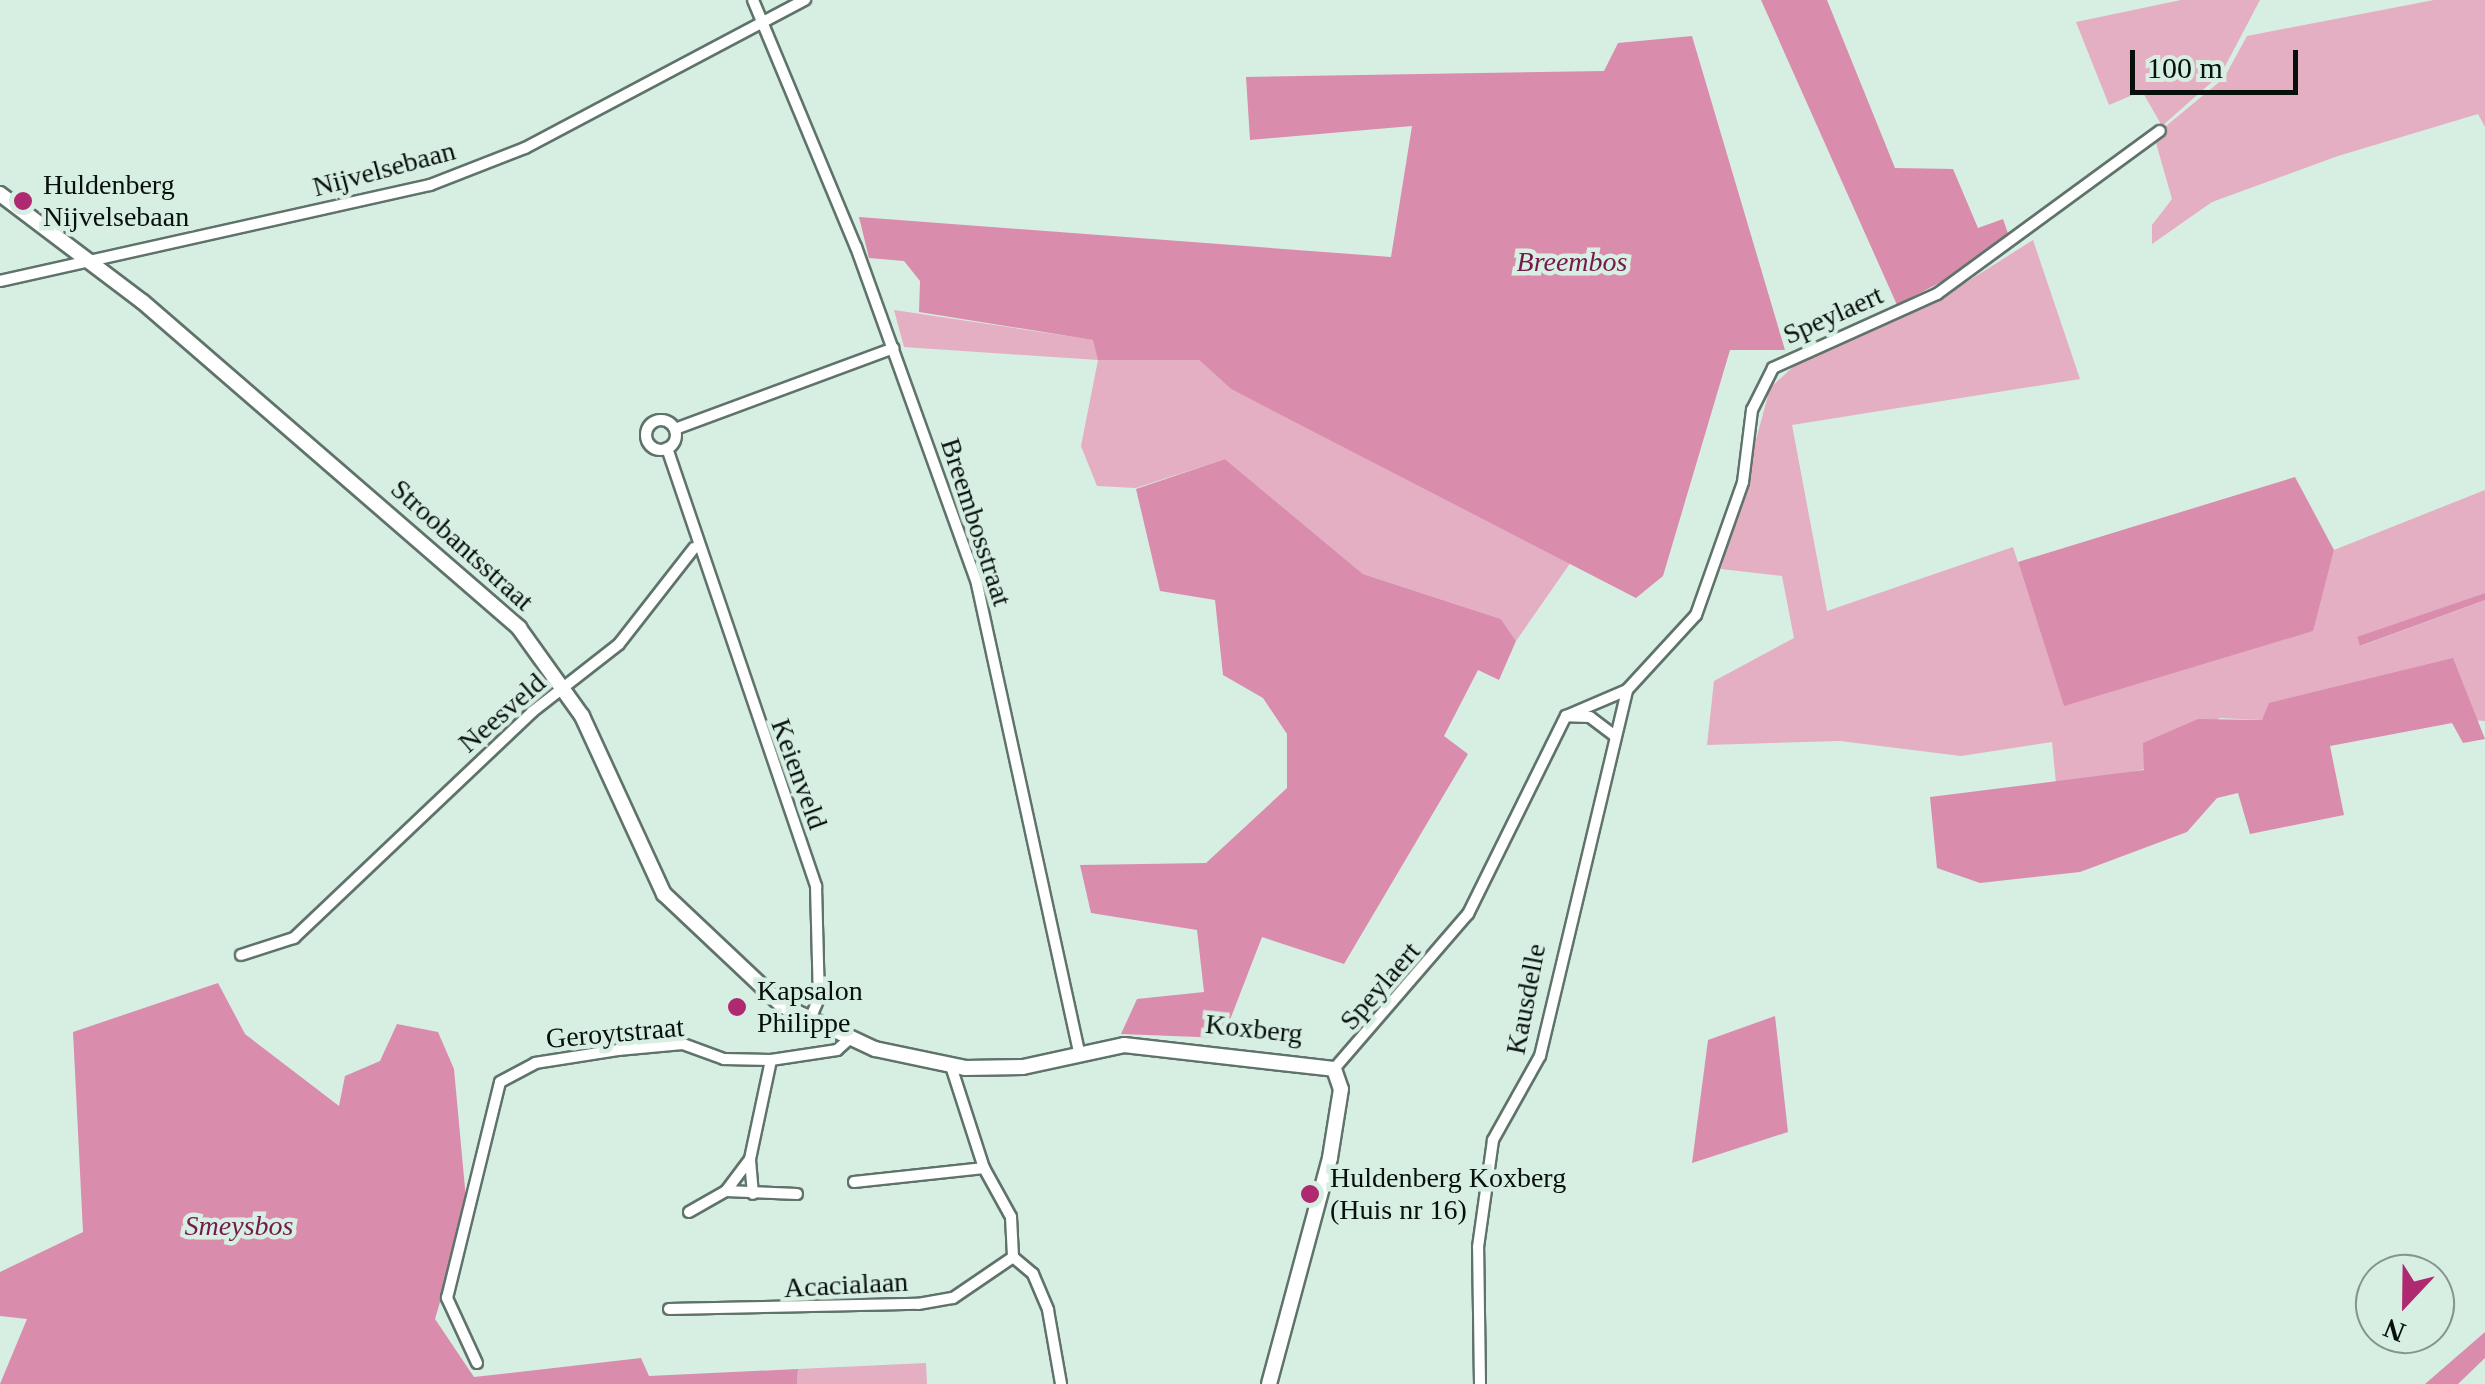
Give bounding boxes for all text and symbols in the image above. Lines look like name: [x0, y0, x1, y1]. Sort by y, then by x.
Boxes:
scale bar: [2135, 30, 2302, 92]
text: 100 m: [2147, 51, 2223, 84]
street label: Nijvelsebaan: [309, 134, 459, 204]
place label: Huldenberg Nijvelsebaan: [43, 168, 189, 234]
marker: Huldenberg Nijvelsebaan: [12, 190, 34, 212]
park label: Breembos: [1517, 245, 1627, 279]
street label: Speylaert: [1778, 278, 1888, 352]
street label: Breembosstraat: [933, 434, 1019, 610]
street label: Stroobantsstraat: [384, 472, 540, 618]
street label: Neesveld: [452, 666, 552, 760]
street label: Keienveld: [764, 714, 834, 834]
street label: Speylaert: [1333, 935, 1427, 1037]
street label: Kausdelle: [1499, 941, 1553, 1057]
place label: Kapsalon Philippe: [757, 974, 863, 1040]
marker: Kapsalon Philippe: [726, 996, 748, 1018]
street label: Koxberg: [1204, 1007, 1304, 1051]
street label: Geroytstraat: [545, 1010, 685, 1056]
place label: Huldenberg Koxberg (Huis nr 16): [1330, 1161, 1566, 1227]
marker: Huldenberg Koxberg (Huis nr 16): [1299, 1183, 1321, 1205]
park label: Smeysbos: [185, 1209, 293, 1243]
north arrow: [2355, 1254, 2455, 1354]
street label: Acacialaan: [783, 1265, 909, 1305]
text: N: [2379, 1312, 2410, 1349]

